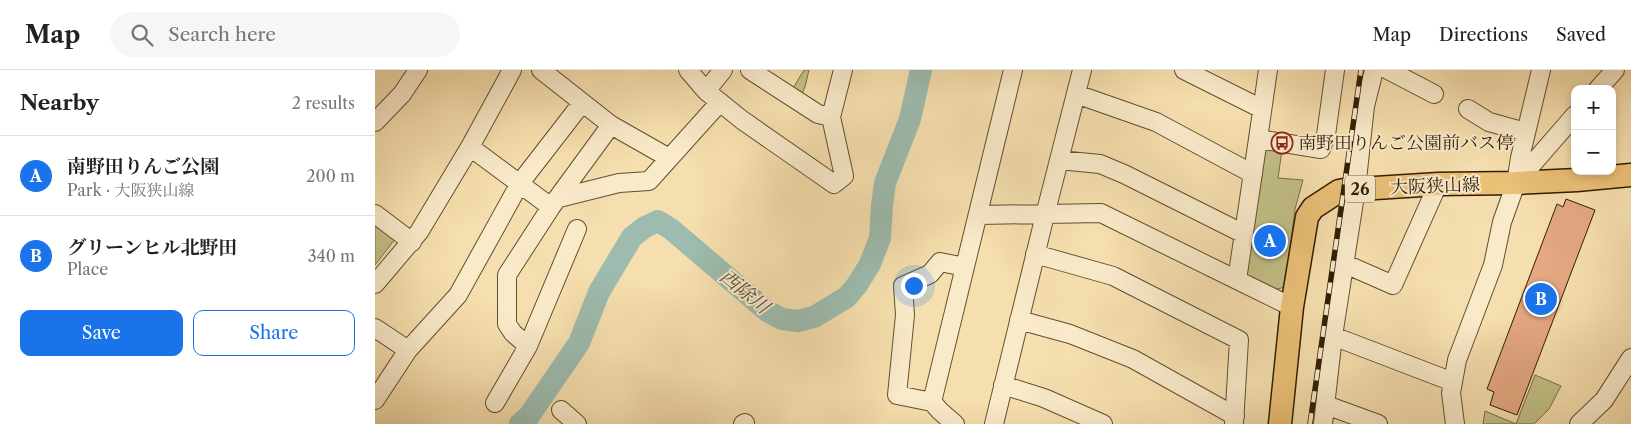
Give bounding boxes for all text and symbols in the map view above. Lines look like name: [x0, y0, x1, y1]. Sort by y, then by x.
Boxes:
search box: [110, 12, 460, 57]
text: Map: [25, 20, 80, 49]
icon: search: [128, 21, 156, 49]
text: Search here: [168, 23, 276, 46]
text: Map: [1372, 24, 1411, 46]
text: Directions: [1439, 24, 1528, 46]
text: Saved: [1556, 24, 1606, 46]
map controls: [1571, 85, 1616, 175]
button: +: [1571, 85, 1616, 130]
text: Nearby: [20, 90, 99, 115]
text: 2 results: [292, 93, 355, 113]
button: −: [1571, 130, 1616, 175]
bus stop icon: 南野田りんご公園前バス停: [1270, 131, 1294, 155]
place label: 南野田りんご公園前バス停: [1298, 132, 1514, 154]
text: 南野田りんご公園: [67, 155, 219, 178]
text: A: [30, 166, 42, 186]
text: 200 m: [306, 166, 355, 186]
street label: 大阪狭山線: [1390, 173, 1480, 199]
road number: 26: [1345, 176, 1375, 202]
text: Park · 大阪狭山線: [67, 180, 194, 200]
pin: A: [1254, 222, 1286, 260]
text: グリーンヒル北野田: [67, 236, 238, 259]
text: B: [30, 246, 42, 266]
text: 340 m: [308, 246, 355, 266]
text: Place: [67, 259, 108, 279]
water label: 西除川: [715, 265, 776, 320]
your location: [901, 273, 927, 299]
pin: B: [1525, 280, 1557, 318]
button: Save: [20, 310, 183, 356]
button: Share: [193, 310, 355, 356]

